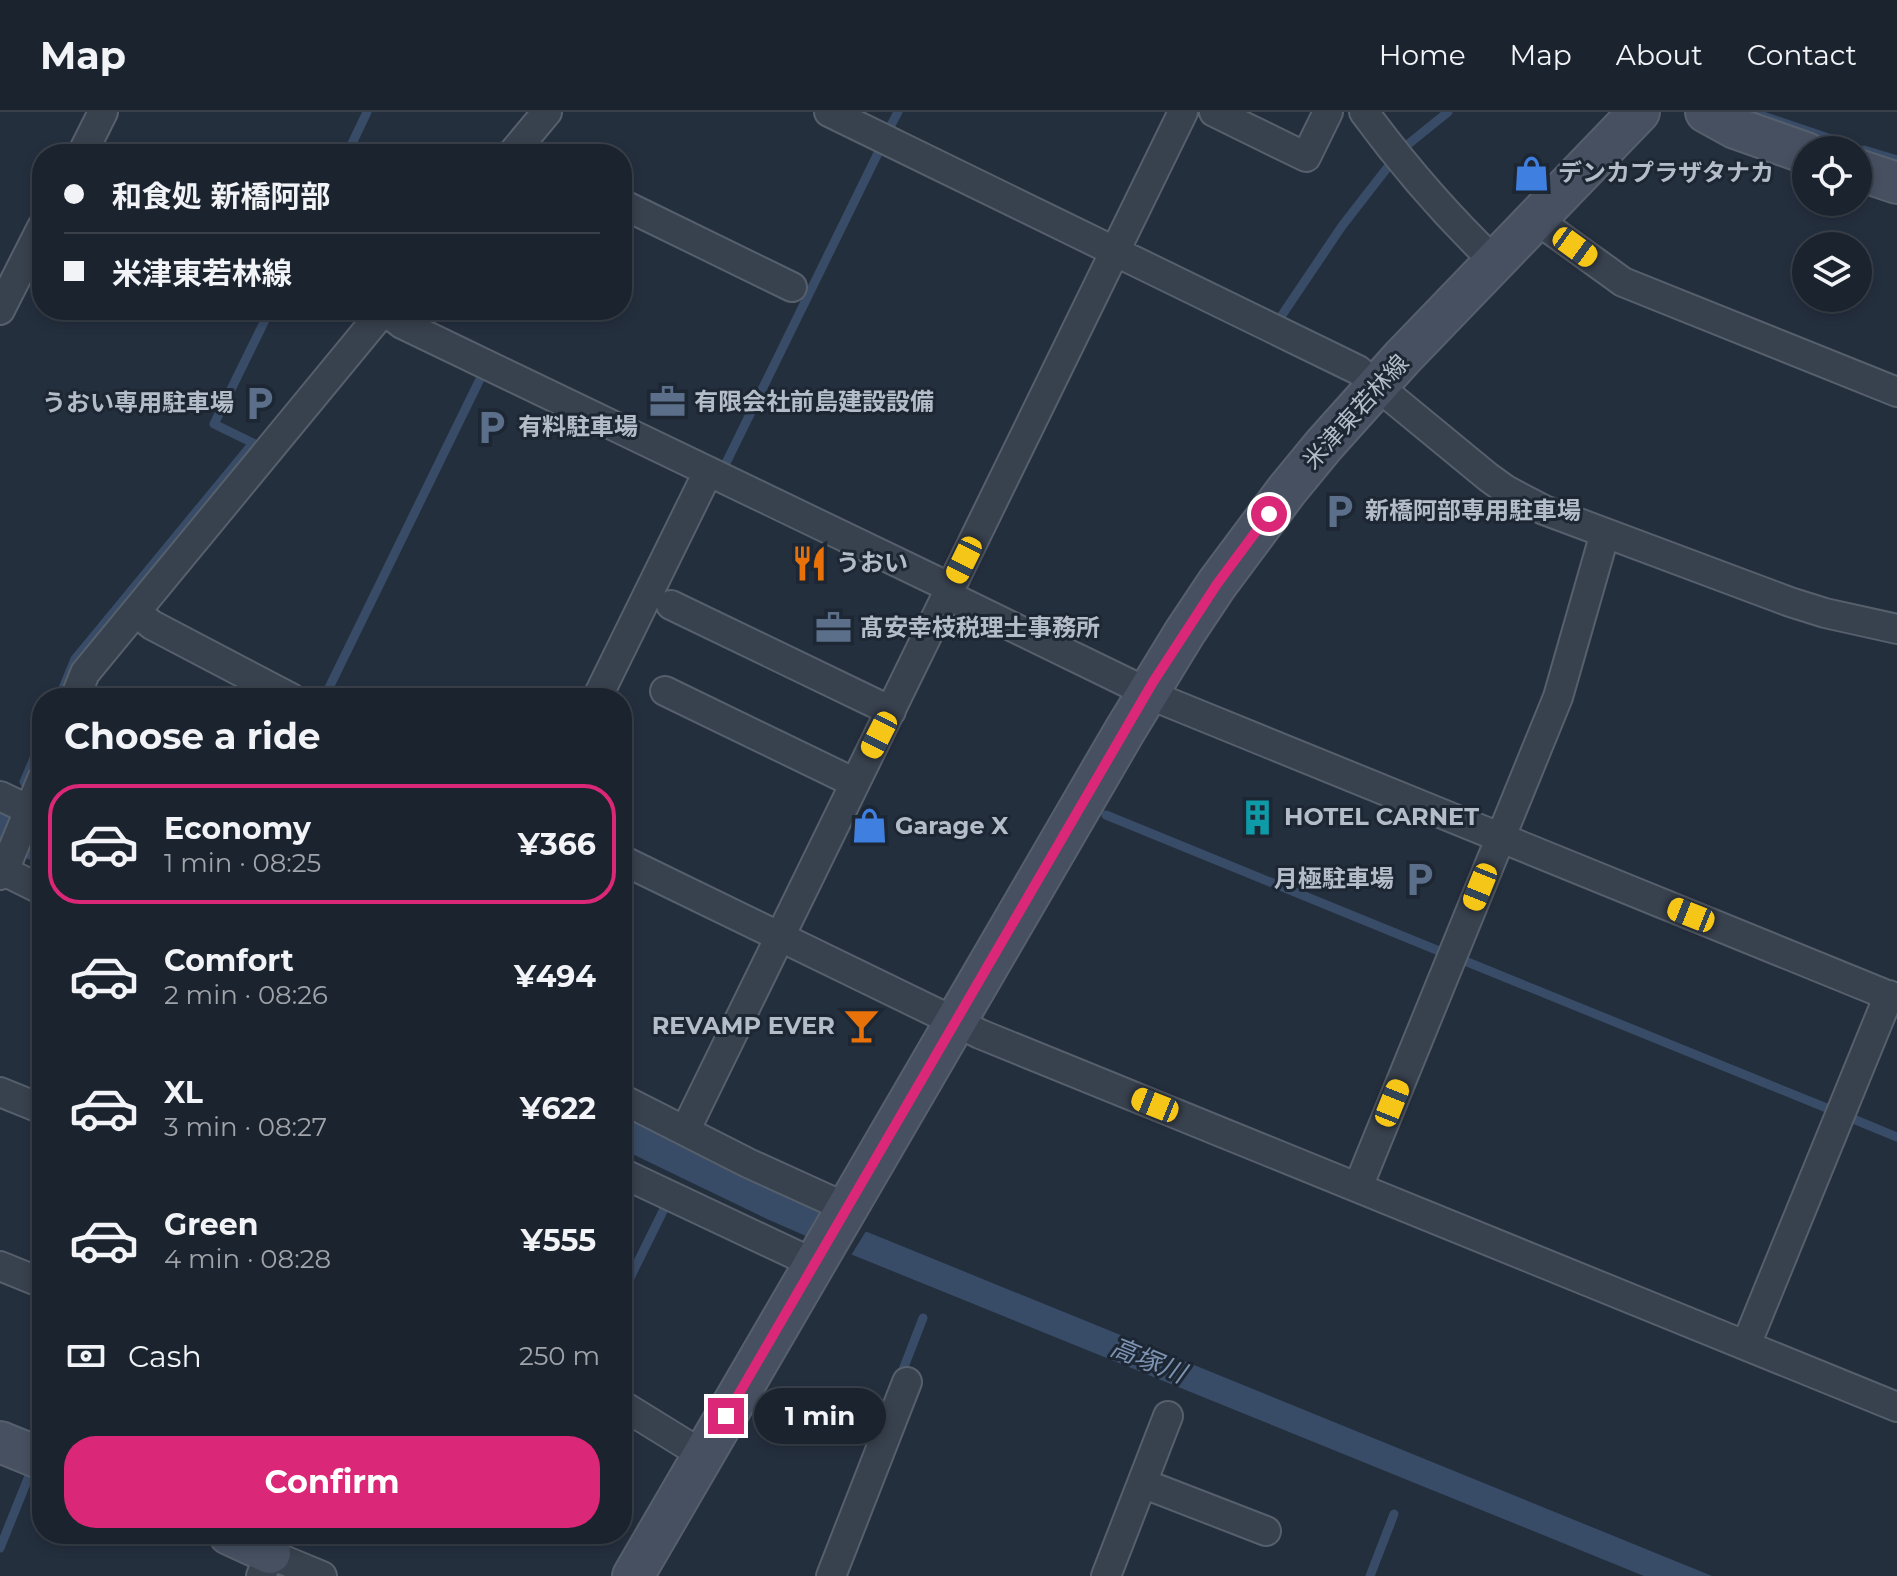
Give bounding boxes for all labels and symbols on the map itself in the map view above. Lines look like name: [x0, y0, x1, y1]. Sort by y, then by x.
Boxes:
shop icon: デンカプラザタナカ: [1513, 154, 1551, 192]
place label: デンカプラザタナカ: [1558, 158, 1774, 187]
car: [1549, 223, 1601, 271]
street label: 米津東若林線: [1297, 348, 1415, 475]
office icon: 有限会社前島建設設備: [649, 383, 687, 421]
parking icon: うおい専用駐車場: [241, 384, 279, 422]
place label: 有限会社前島建設設備: [694, 387, 934, 416]
place label: うおい専用駐車場: [42, 388, 234, 417]
parking icon: 有料駐車場: [473, 408, 511, 446]
place label: 有料駐車場: [518, 412, 638, 441]
parking icon: 新橋阿部専用駐車場: [1320, 492, 1358, 530]
route start: [1251, 496, 1287, 532]
place label: 新橋阿部専用駐車場: [1365, 496, 1581, 525]
car: [943, 533, 985, 587]
restaurant icon: うおい: [791, 544, 829, 582]
place label: うおい: [836, 548, 908, 577]
office icon: 髙安幸枝税理士事務所: [815, 609, 853, 647]
place label: 髙安幸枝税理士事務所: [860, 613, 1100, 642]
car: [857, 708, 901, 762]
building icon: HOTEL CARNET: [1239, 798, 1277, 836]
place label: HOTEL CARNET: [1284, 802, 1479, 831]
shop icon: Garage X: [850, 807, 888, 845]
place label: Garage X: [895, 811, 1009, 840]
parking icon: 月極駐車場: [1401, 860, 1439, 898]
car: [1460, 860, 1500, 914]
place label: 月極駐車場: [1274, 864, 1394, 893]
car: [1664, 895, 1718, 935]
bar icon: REVAMP EVER: [842, 1007, 880, 1045]
place label: REVAMP EVER: [652, 1011, 835, 1040]
car: [1372, 1076, 1412, 1130]
car: [1128, 1085, 1182, 1125]
water label: 高塚川: [1106, 1331, 1193, 1391]
callout: 1 min: [754, 1388, 886, 1444]
route end: [708, 1398, 744, 1434]

